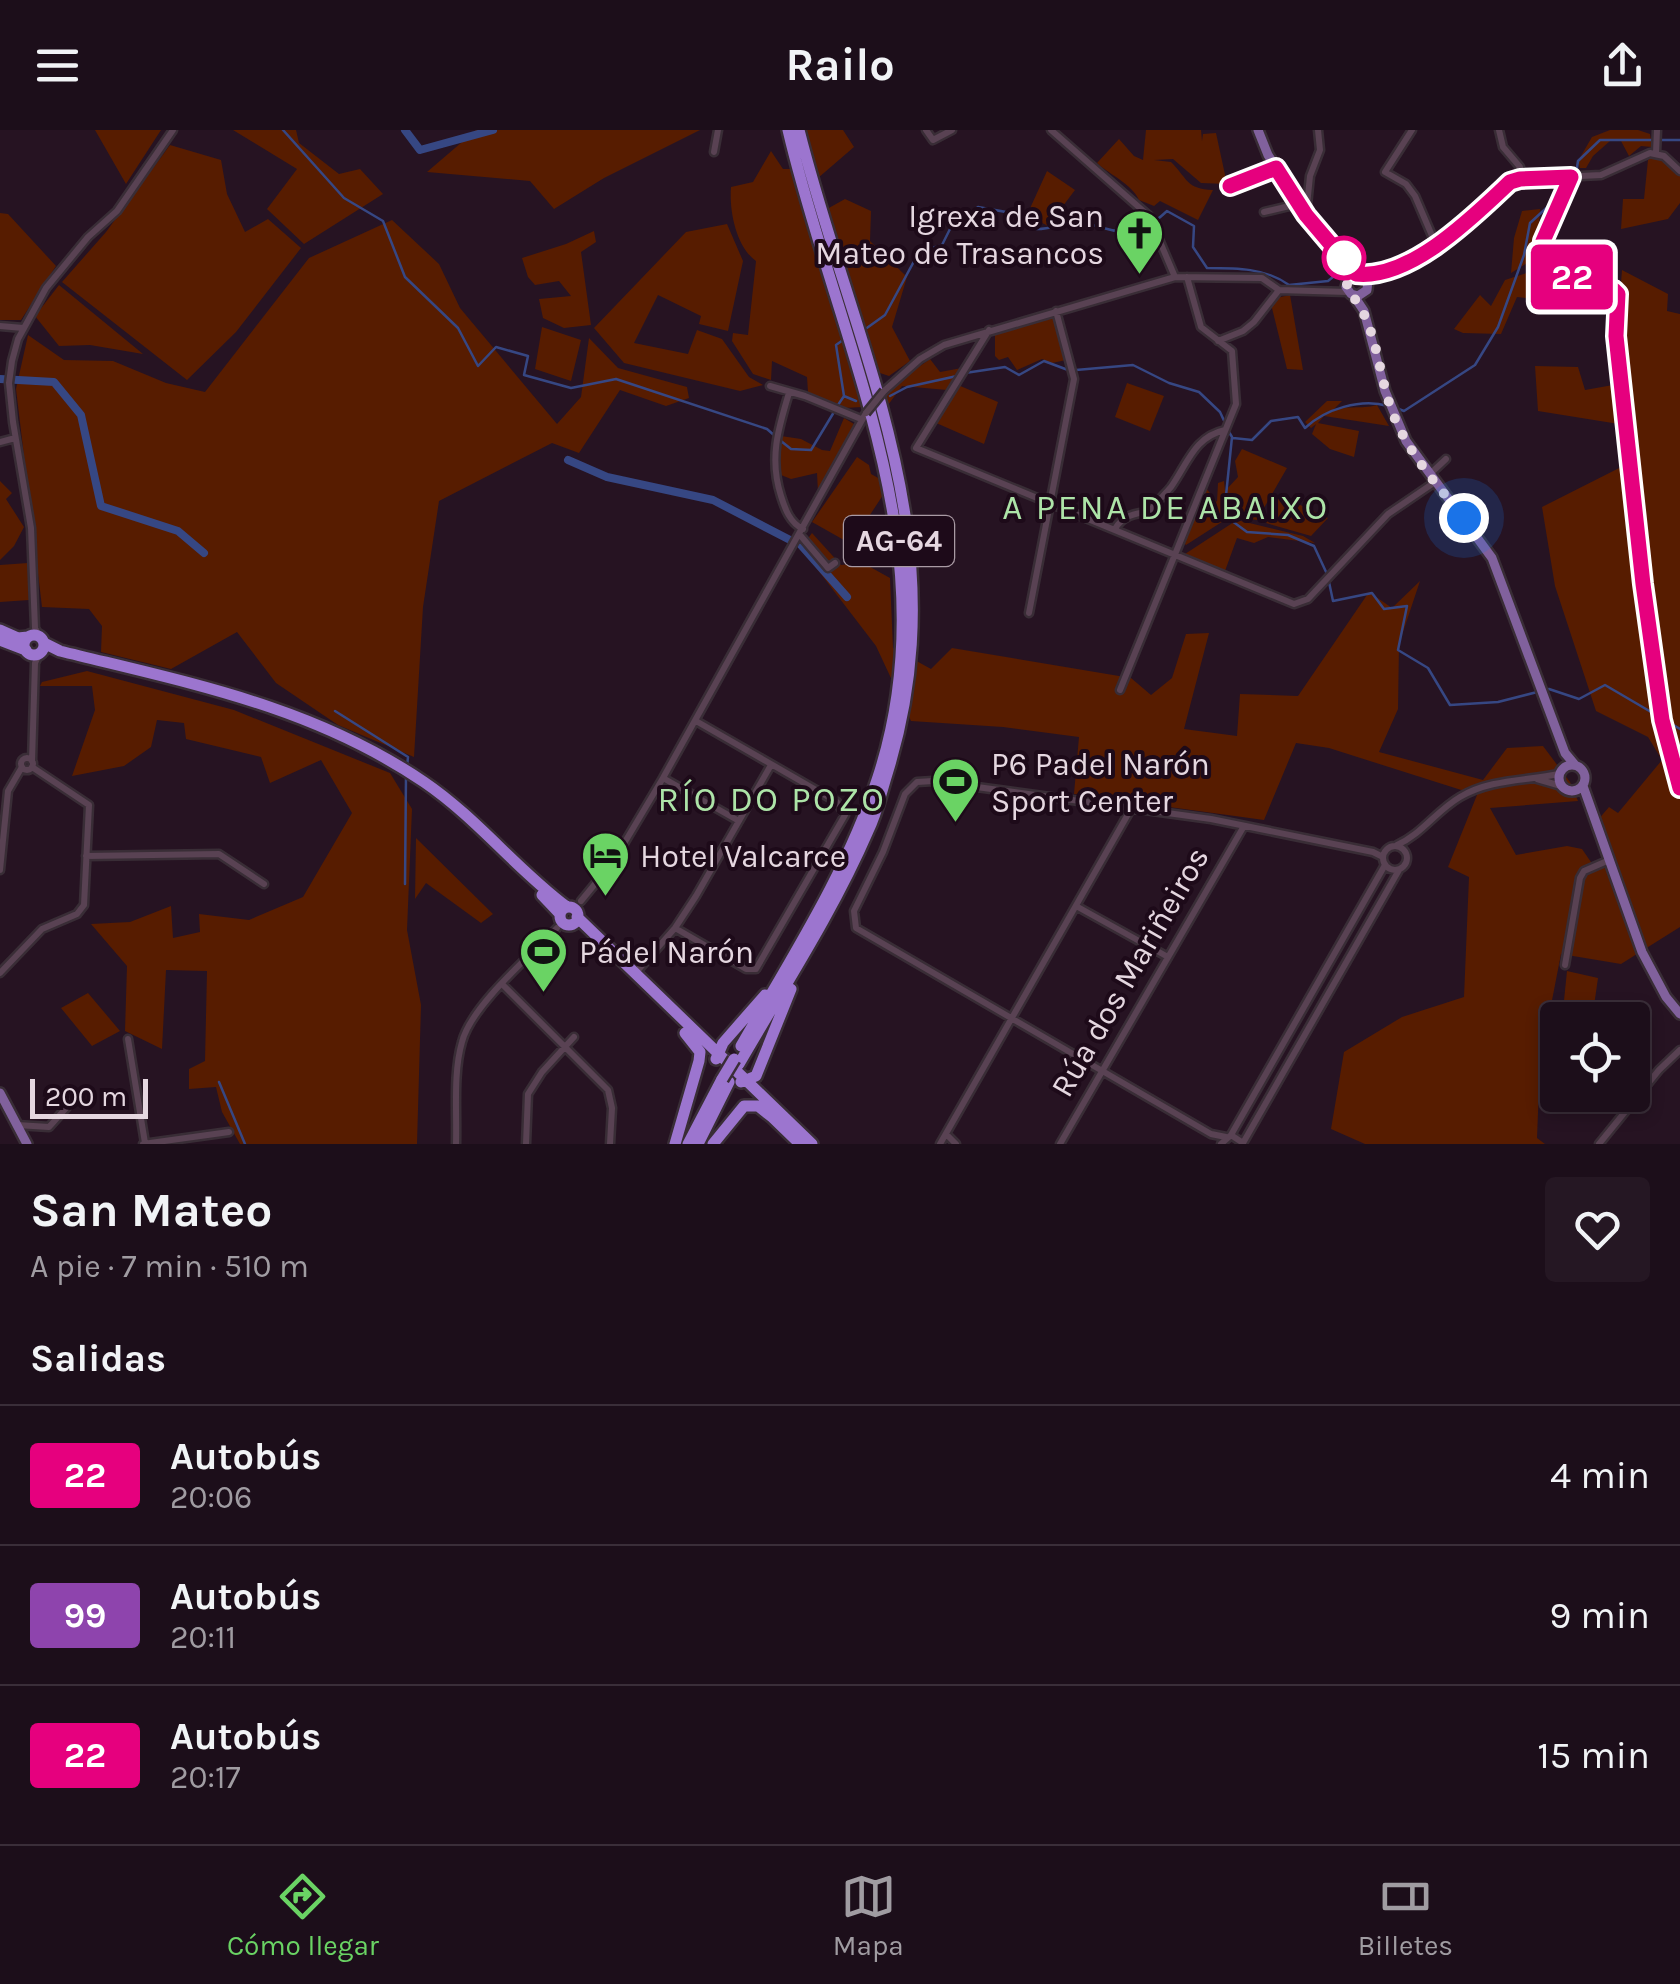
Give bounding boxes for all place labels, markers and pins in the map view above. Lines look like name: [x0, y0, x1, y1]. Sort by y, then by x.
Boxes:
place label: Igrexa de San Mateo de Trasancos: [815, 198, 1104, 272]
church icon: Igrexa de San Mateo de Trasancos: [1113, 208, 1165, 276]
unlabelled marker: [1323, 237, 1365, 279]
place label: P6 Padel Narón Sport Center: [991, 746, 1210, 820]
sports icon: P6 Padel Narón Sport Center: [930, 756, 982, 824]
hotel icon: Hotel Valcarce: [579, 830, 631, 898]
place label: Hotel Valcarce: [640, 838, 846, 875]
sports icon: Pádel Narón: [518, 926, 570, 994]
place label: Pádel Narón: [579, 934, 754, 971]

